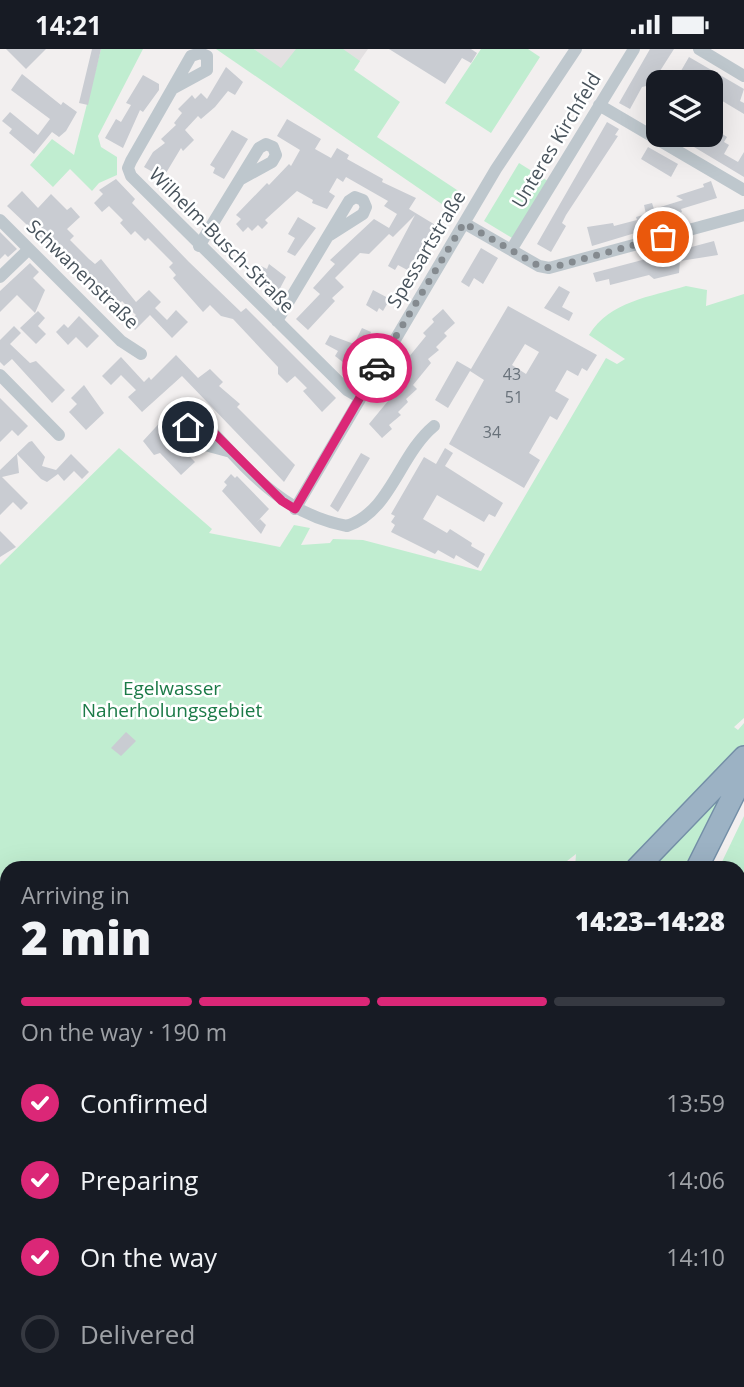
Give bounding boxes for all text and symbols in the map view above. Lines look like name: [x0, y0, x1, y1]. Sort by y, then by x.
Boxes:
text: 14:21: [35, 7, 102, 43]
street label: Unteres Kirchfeld: [505, 67, 607, 213]
map controls: [646, 70, 723, 147]
button: layers: [646, 70, 723, 147]
street label: Wilhelm-Busch-Straße: [144, 162, 300, 318]
street label: Spessartstraße: [381, 185, 471, 313]
pin: [633, 207, 693, 267]
street label: Schwanenstraße: [21, 214, 145, 334]
icon: bag: [644, 218, 682, 256]
courier: [342, 333, 412, 403]
icon: car: [358, 349, 396, 387]
house number: 43: [503, 363, 521, 385]
house number: 51: [505, 386, 523, 408]
pin: [158, 397, 218, 457]
icon: home: [169, 408, 207, 446]
house number: 34: [483, 421, 501, 443]
park label: Egelwasser Naherholungsgebiet: [82, 675, 262, 723]
text: Arriving in: [21, 879, 130, 911]
text: 14:23–14:28: [575, 903, 725, 939]
text: 2 min: [21, 906, 152, 968]
text: On the way · 190 m: [21, 1016, 227, 1048]
icon: check: [21, 1084, 59, 1122]
text: Confirmed: [80, 1085, 208, 1121]
text: 13:59: [666, 1087, 725, 1119]
icon: check: [21, 1161, 59, 1199]
text: Preparing: [80, 1162, 198, 1198]
text: 14:06: [666, 1164, 725, 1196]
icon: check: [21, 1238, 59, 1276]
text: On the way: [80, 1239, 217, 1275]
text: 14:10: [666, 1241, 725, 1273]
text: Delivered: [80, 1316, 195, 1352]

